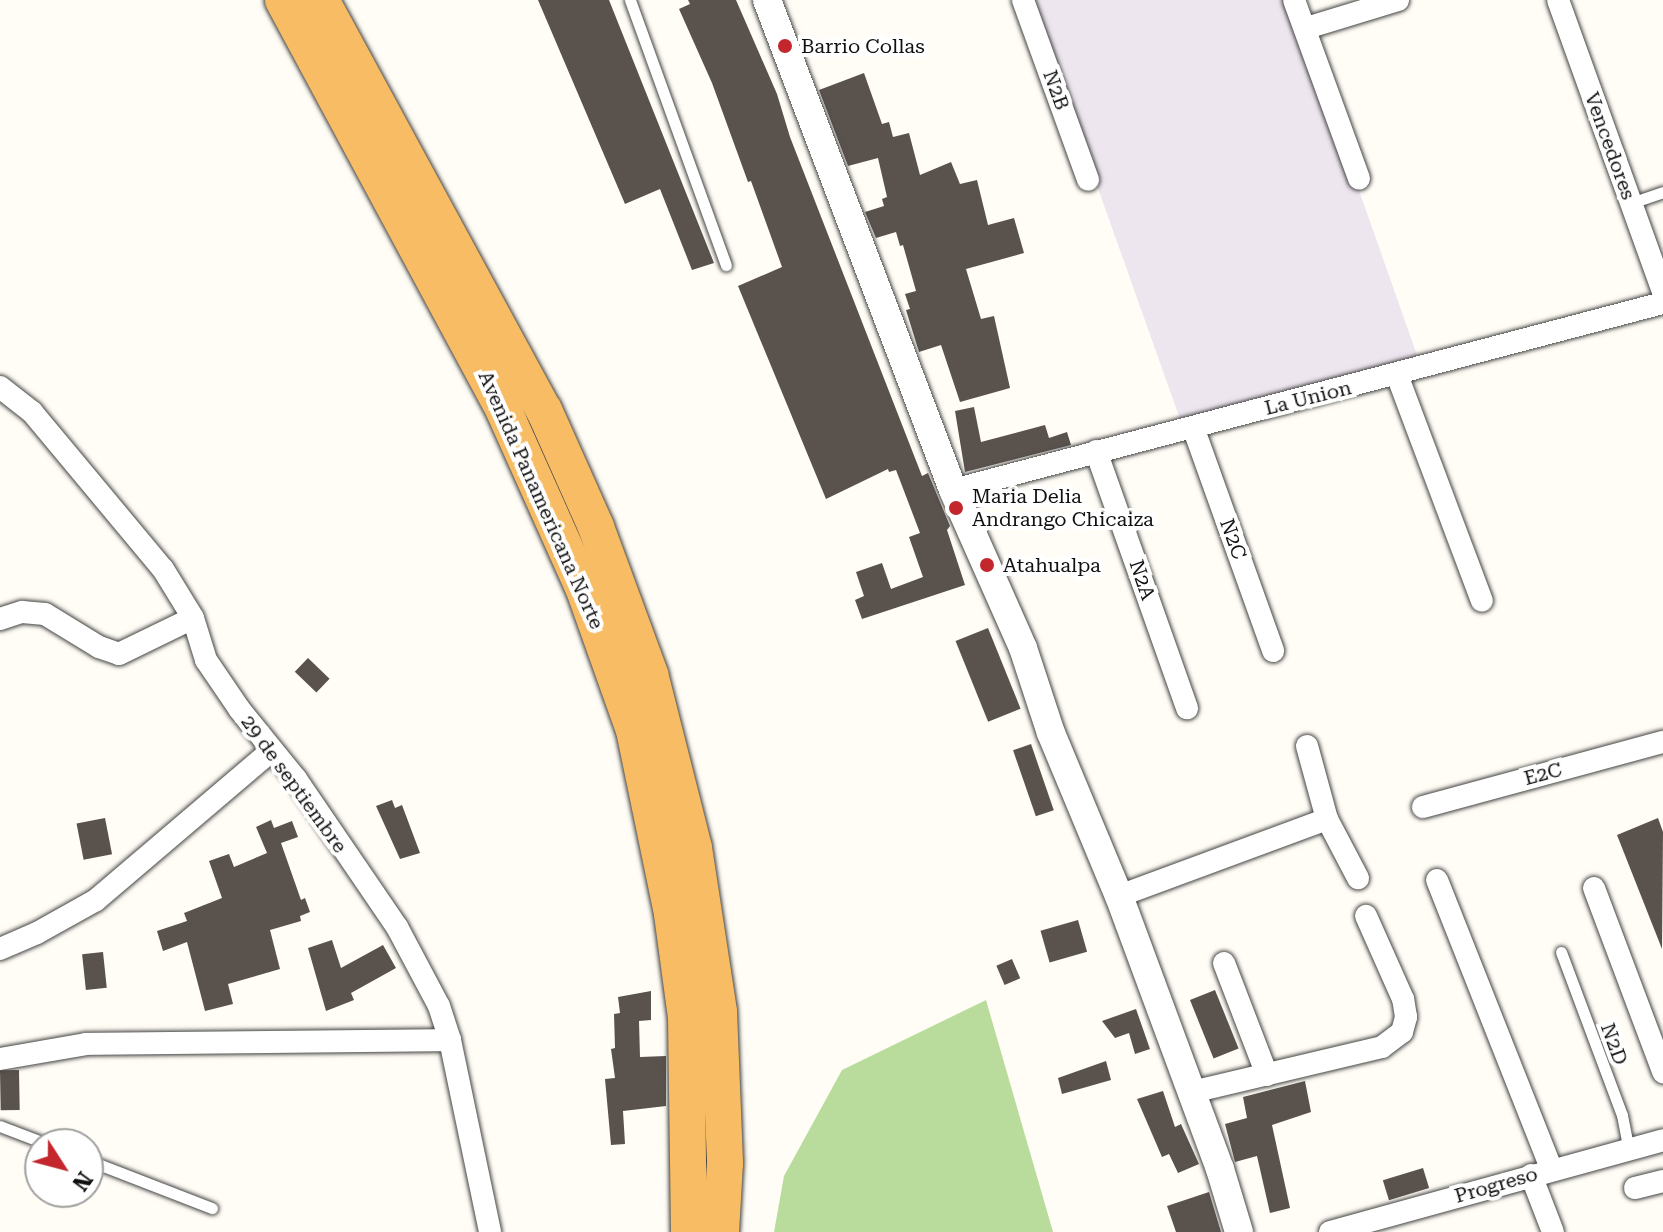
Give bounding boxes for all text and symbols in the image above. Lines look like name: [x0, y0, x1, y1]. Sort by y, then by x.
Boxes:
place label: Barrio Collas: [801, 34, 925, 58]
marker: Barrio Collas: [776, 37, 794, 55]
street label: N2B: [1038, 67, 1074, 113]
street label: Vencedores: [1579, 89, 1641, 203]
street label: Avenida Panamericana Norte: [473, 367, 609, 633]
street label: La Union: [1262, 376, 1354, 420]
place label: Maria Delia Andrango Chicaiza: [972, 484, 1154, 531]
marker: Maria Delia Andrango Chicaiza: [947, 499, 965, 517]
street label: N2C: [1215, 515, 1251, 563]
place label: Atahualpa: [1003, 553, 1101, 577]
marker: Atahualpa: [978, 556, 996, 574]
street label: N2A: [1124, 557, 1160, 603]
street label: 29 de septiembre: [236, 710, 352, 858]
street label: E2C: [1521, 757, 1565, 791]
street label: N2D: [1595, 1020, 1633, 1068]
north arrow: [24, 1128, 104, 1208]
street label: Progreso: [1452, 1162, 1540, 1208]
text: N: [67, 1167, 97, 1195]

